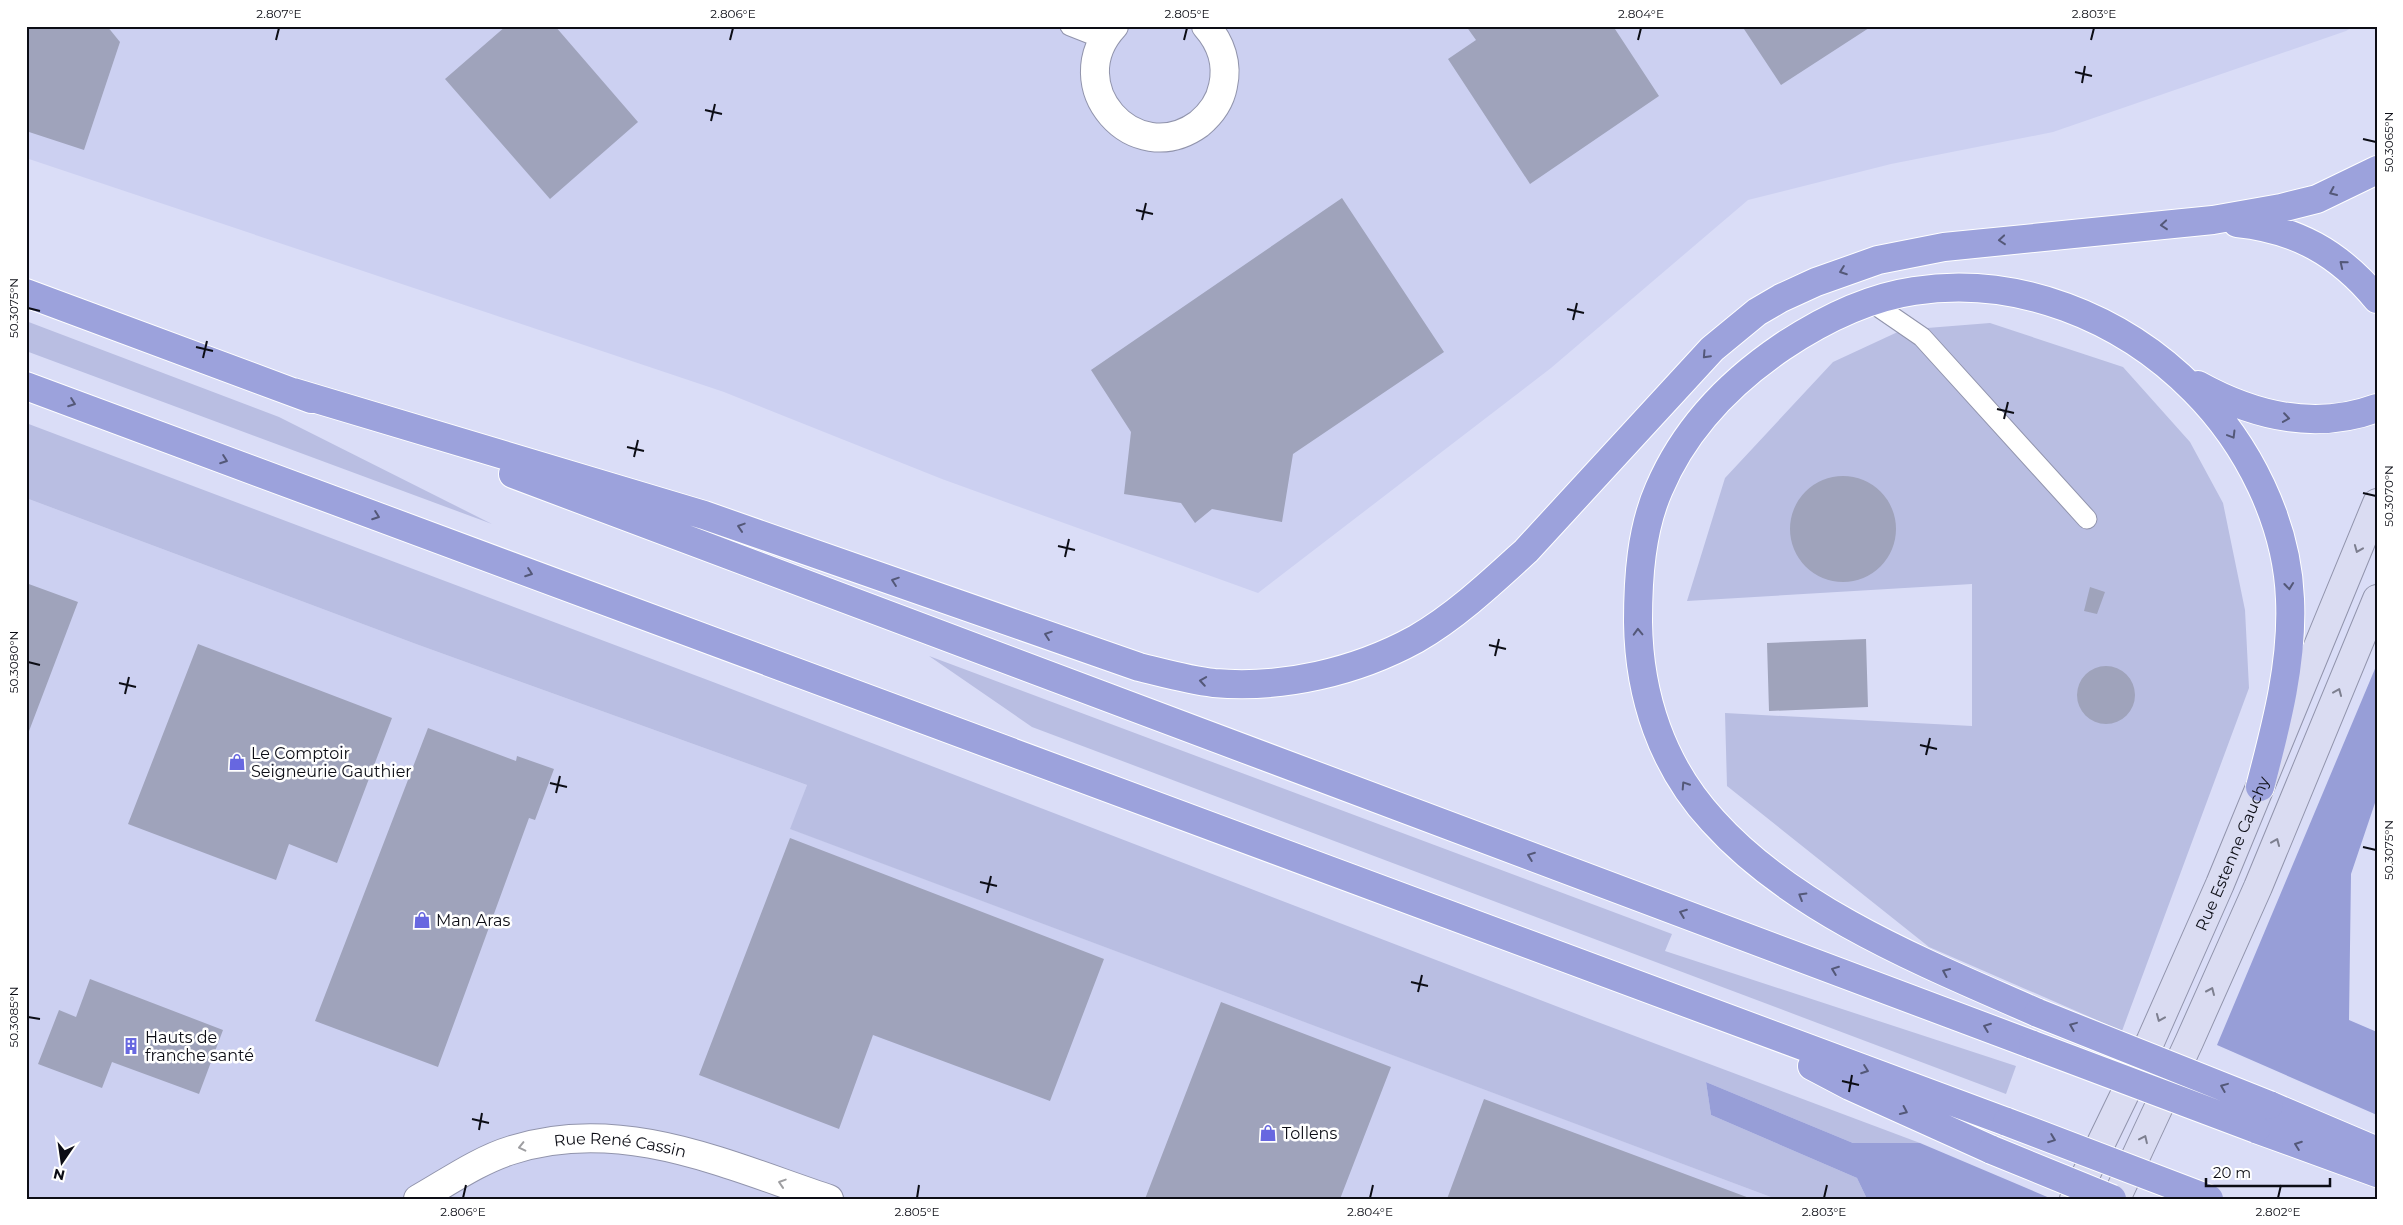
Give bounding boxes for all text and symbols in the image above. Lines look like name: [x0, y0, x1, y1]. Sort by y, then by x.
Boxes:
text: 2.807°E: [256, 6, 302, 21]
text: 2.806°E: [710, 6, 756, 21]
text: 2.805°E: [1165, 6, 1209, 21]
text: 2.804°E: [1618, 6, 1664, 21]
text: 2.803°E: [2072, 6, 2116, 21]
text: 50.3065°N: [2381, 112, 2396, 172]
one-way arrow: [2329, 186, 2338, 197]
one-way arrow: [2160, 219, 2168, 230]
one-way arrow: [1998, 235, 2006, 246]
one-way arrow: [2340, 261, 2349, 269]
one-way arrow: [1840, 265, 1848, 275]
text: 50.3075°N: [6, 278, 21, 338]
one-way arrow: [1703, 350, 1712, 359]
one-way arrow: [67, 397, 76, 407]
one-way arrow: [2282, 412, 2290, 423]
one-way arrow: [2225, 430, 2235, 439]
one-way arrow: [219, 454, 228, 464]
text: 50.3070°N: [2381, 465, 2396, 527]
one-way arrow: [372, 510, 380, 520]
one-way arrow: [738, 523, 746, 533]
one-way arrow: [2354, 544, 2365, 553]
one-way arrow: [524, 567, 533, 577]
one-way arrow: [891, 576, 900, 586]
one-way arrow: [2283, 582, 2294, 590]
one-way arrow: [1633, 628, 1644, 636]
text: 50.3080°N: [6, 631, 21, 693]
one-way arrow: [1044, 631, 1053, 641]
one-way arrow: [1199, 676, 1207, 687]
one-way arrow: [2332, 688, 2343, 697]
place label: Le Comptoir Seigneurie Gauthier: [251, 744, 412, 781]
shop icon: Le Comptoir Seigneurie Gauthier: [227, 752, 247, 772]
street label: Rue Estenne Cauchy: [2191, 773, 2273, 934]
one-way arrow: [1682, 781, 1691, 791]
text: 50.3075°N: [2381, 820, 2396, 880]
one-way arrow: [2270, 838, 2280, 847]
one-way arrow: [1527, 852, 1536, 862]
one-way arrow: [1799, 892, 1808, 902]
one-way arrow: [1679, 909, 1688, 919]
shop icon: Man Aras: [412, 910, 432, 930]
place label: Man Aras: [436, 911, 510, 930]
one-way arrow: [1831, 966, 1840, 976]
one-way arrow: [1942, 967, 1951, 978]
text: 50.3085°N: [6, 986, 21, 1048]
one-way arrow: [2205, 987, 2216, 996]
one-way arrow: [2156, 1013, 2167, 1022]
one-way arrow: [2069, 1022, 2078, 1033]
one-way arrow: [1983, 1023, 1992, 1034]
place label: Hauts de franche santé: [145, 1028, 254, 1065]
building icon: Hauts de franche santé: [121, 1036, 141, 1056]
one-way arrow: [1860, 1064, 1868, 1074]
one-way arrow: [2220, 1083, 2229, 1093]
one-way arrow: [1899, 1105, 1908, 1115]
shop icon: Tollens: [1258, 1123, 1278, 1143]
place label: Tollens: [1282, 1124, 1337, 1143]
street label: Rue René Cassin: [553, 1129, 688, 1161]
one-way arrow: [2047, 1133, 2056, 1144]
one-way arrow: [2137, 1135, 2148, 1144]
north arrow: [38, 1138, 88, 1188]
one-way arrow: [518, 1141, 527, 1152]
one-way arrow: [2294, 1141, 2303, 1151]
scale bar: [2206, 1155, 2329, 1187]
text: 20 m: [2213, 1163, 2251, 1182]
text: N: [52, 1165, 67, 1185]
one-way arrow: [779, 1179, 787, 1189]
text: 2.806°E: [440, 1204, 486, 1219]
text: 2.805°E: [895, 1204, 939, 1219]
text: 2.804°E: [1347, 1204, 1393, 1219]
text: 2.803°E: [1802, 1204, 1846, 1219]
text: 2.802°E: [2255, 1204, 2301, 1219]

